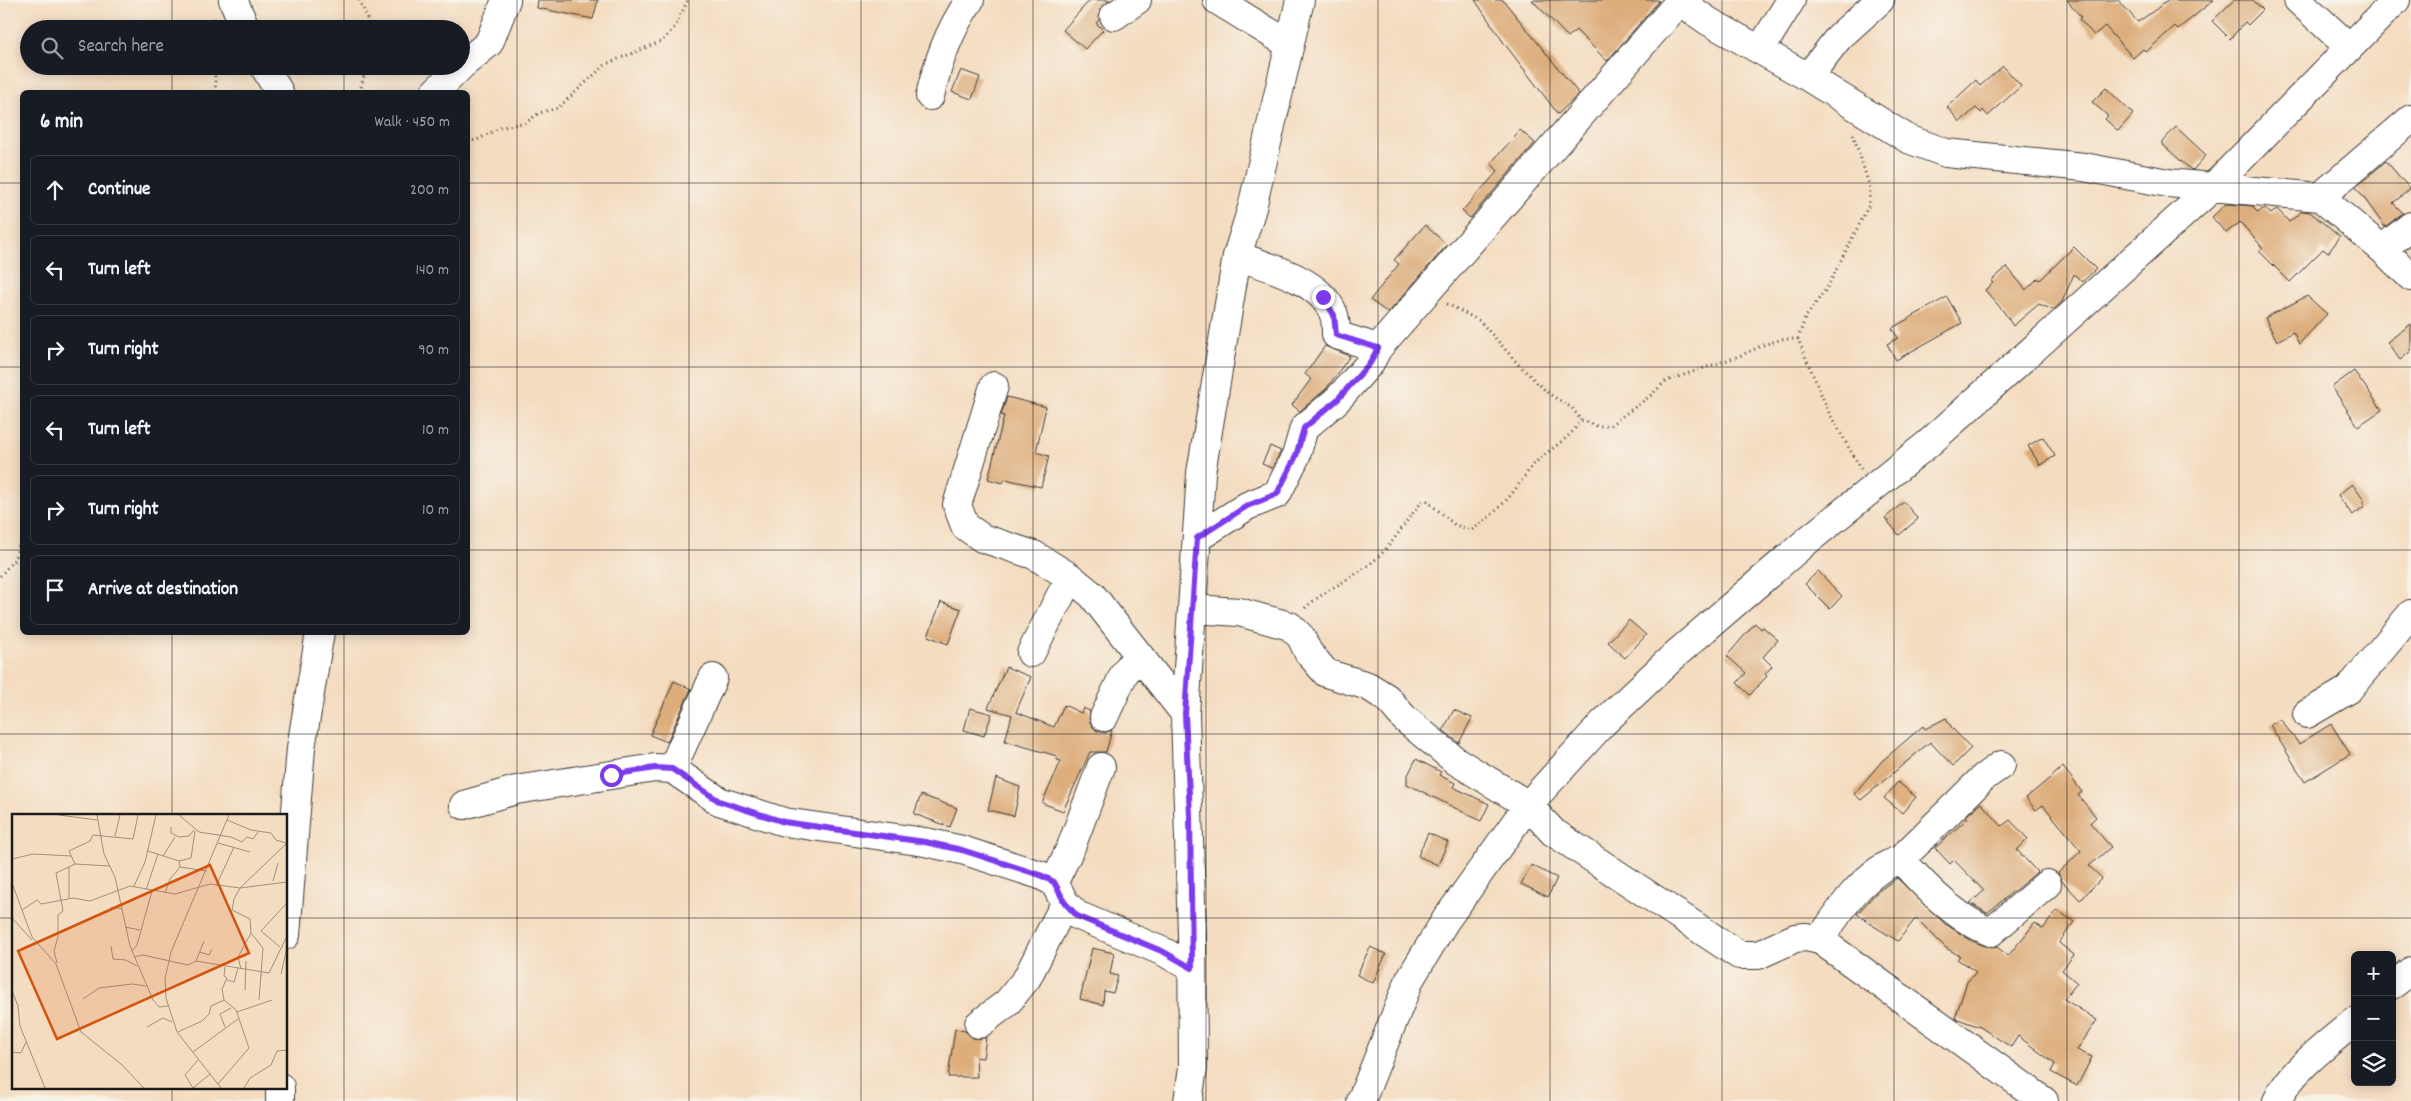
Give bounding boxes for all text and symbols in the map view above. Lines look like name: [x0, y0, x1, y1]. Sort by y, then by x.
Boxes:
search box: [20, 20, 470, 75]
icon: search: [38, 34, 66, 62]
text: Search here: [78, 34, 164, 61]
text: 6 min: [40, 108, 83, 138]
text: Walk · 450 m: [375, 111, 450, 134]
icon: ahead: [41, 176, 69, 204]
text: Continue: [88, 177, 150, 204]
text: 200 m: [410, 179, 449, 202]
icon: left: [41, 256, 69, 284]
text: Turn left: [88, 257, 151, 284]
text: 140 m: [415, 259, 449, 282]
route end: [1312, 286, 1335, 309]
icon: right: [41, 336, 69, 364]
text: Turn right: [88, 337, 159, 364]
text: 90 m: [418, 339, 449, 362]
icon: left: [41, 416, 69, 444]
text: Turn left: [88, 417, 151, 444]
text: 10 m: [422, 419, 449, 442]
icon: right: [41, 496, 69, 524]
text: Turn right: [88, 497, 159, 524]
text: 10 m: [422, 499, 449, 522]
icon: arrive: [41, 576, 69, 604]
text: Arrive at destination: [88, 577, 238, 604]
route start: [600, 764, 623, 787]
inset map: [12, 814, 288, 1088]
map controls: [2351, 951, 2396, 1086]
button: +: [2351, 951, 2396, 996]
button: −: [2351, 996, 2396, 1041]
button: layers: [2351, 1041, 2396, 1086]

